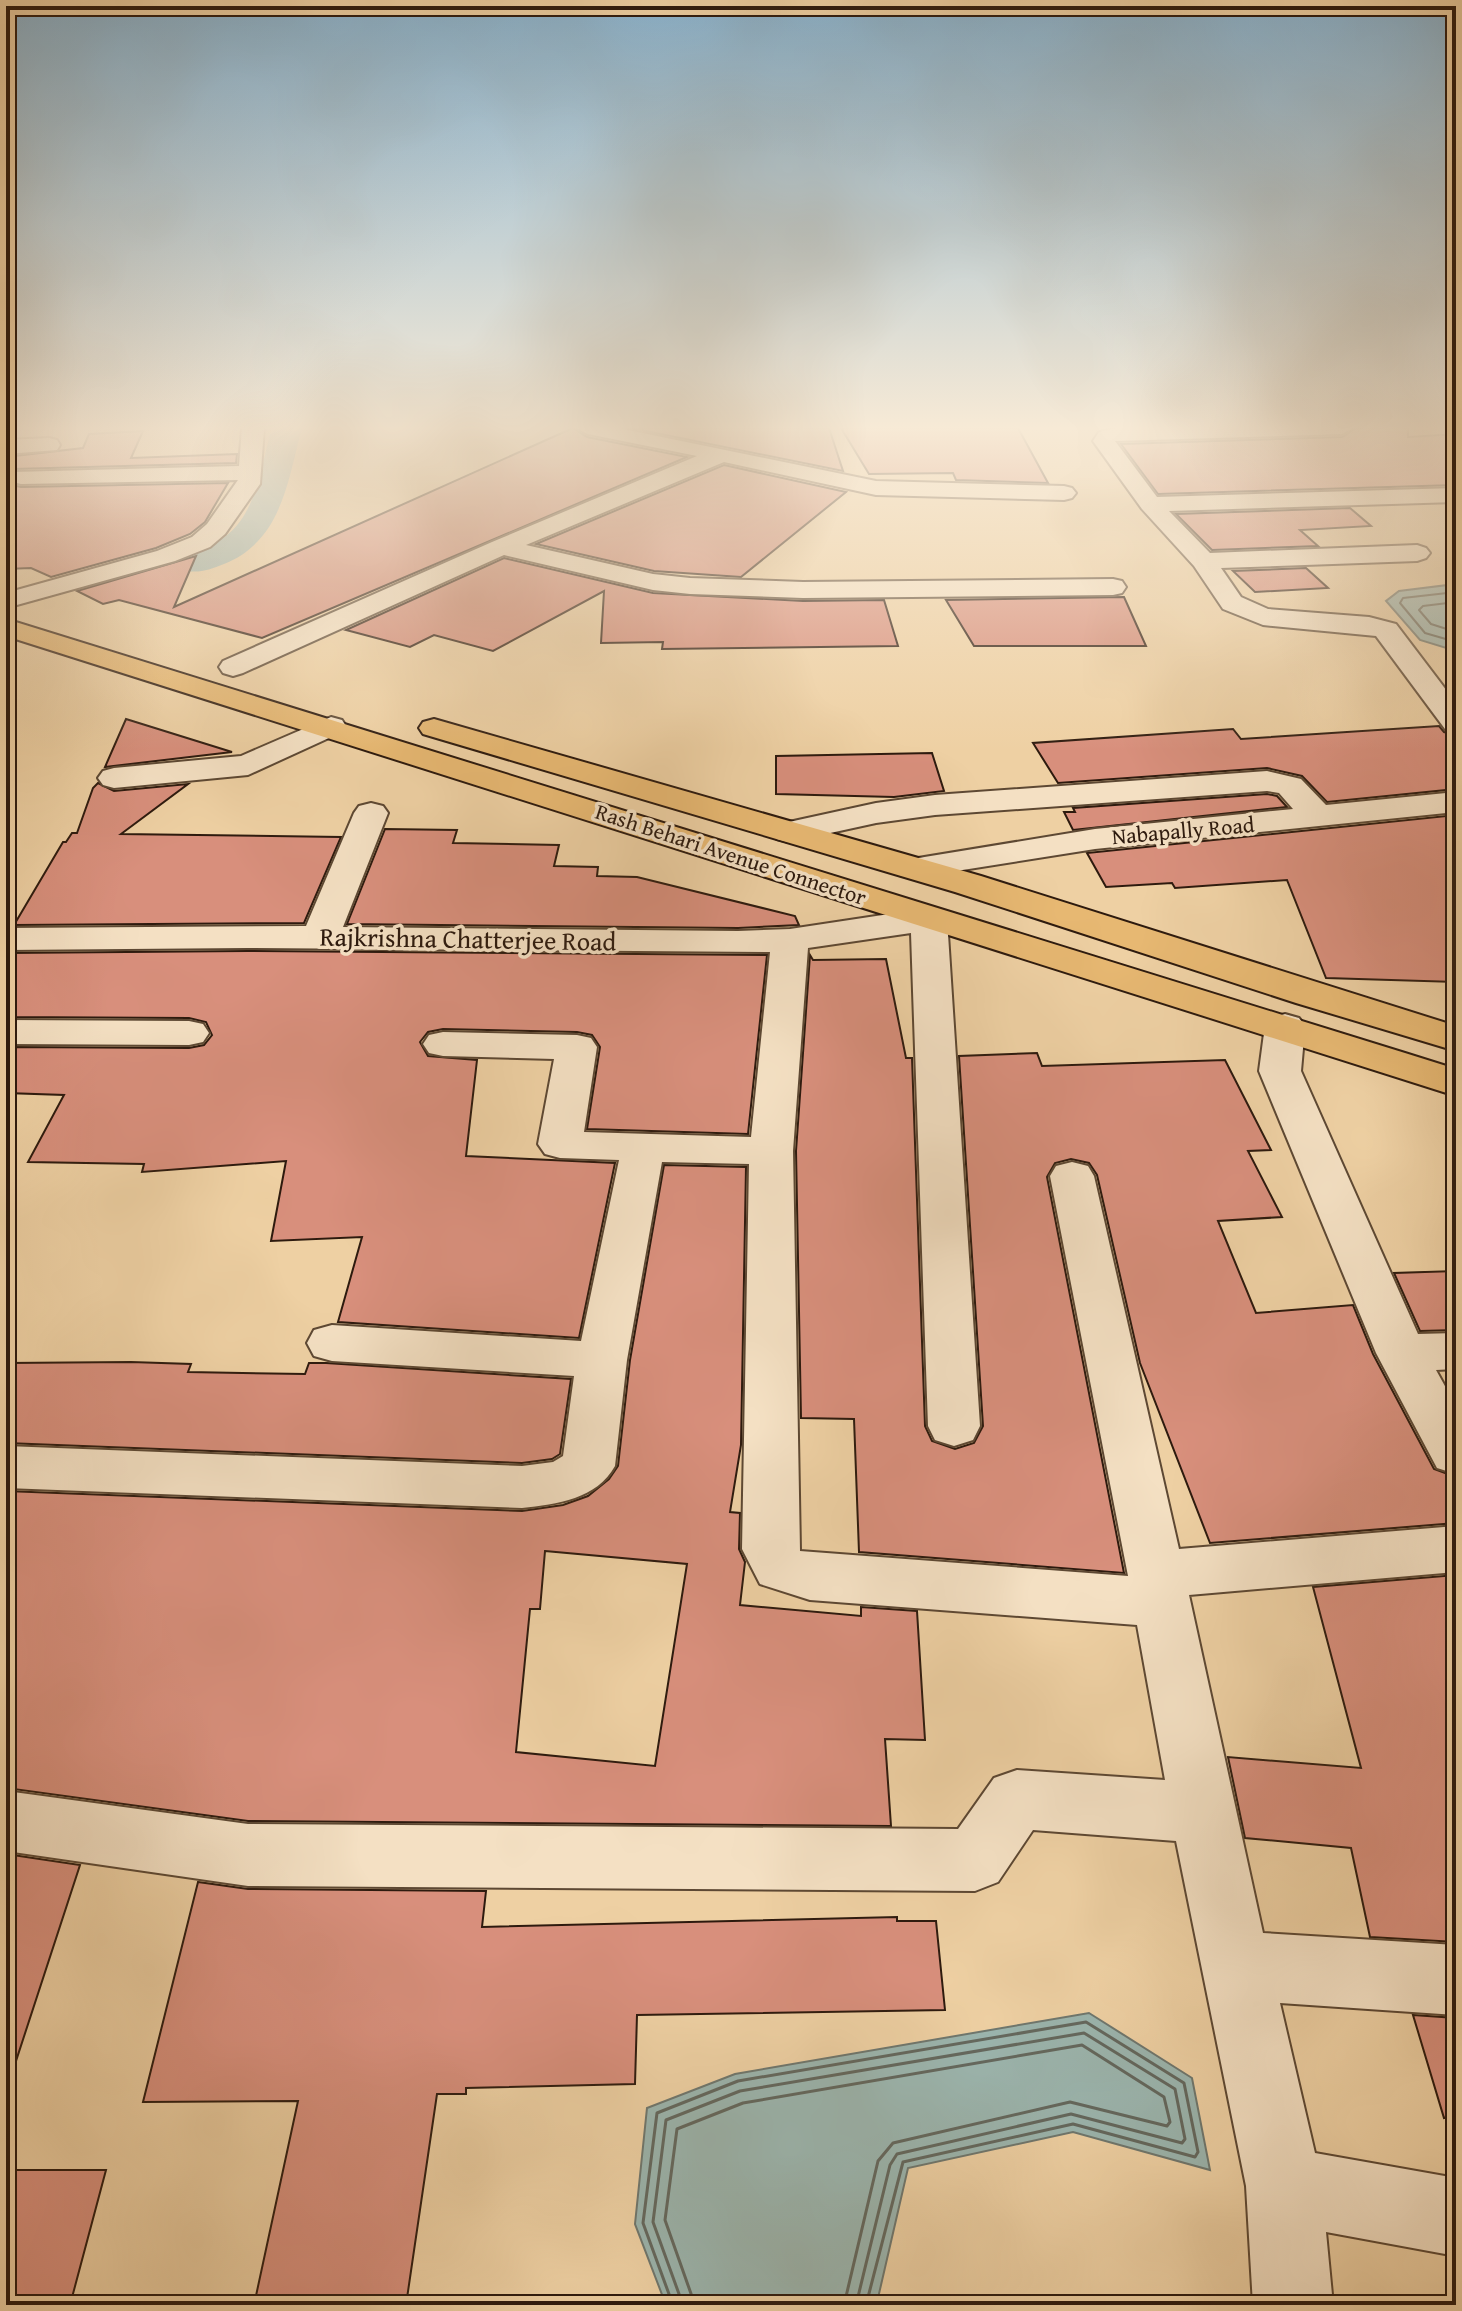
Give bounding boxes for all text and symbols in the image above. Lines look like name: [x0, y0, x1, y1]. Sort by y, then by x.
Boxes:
street label: Rash Behari Avenue Connector: [591, 795, 871, 913]
street label: Nabapally Road: [1110, 808, 1256, 852]
street label: Rajkrishna Chatterjee Road: [319, 916, 617, 961]

